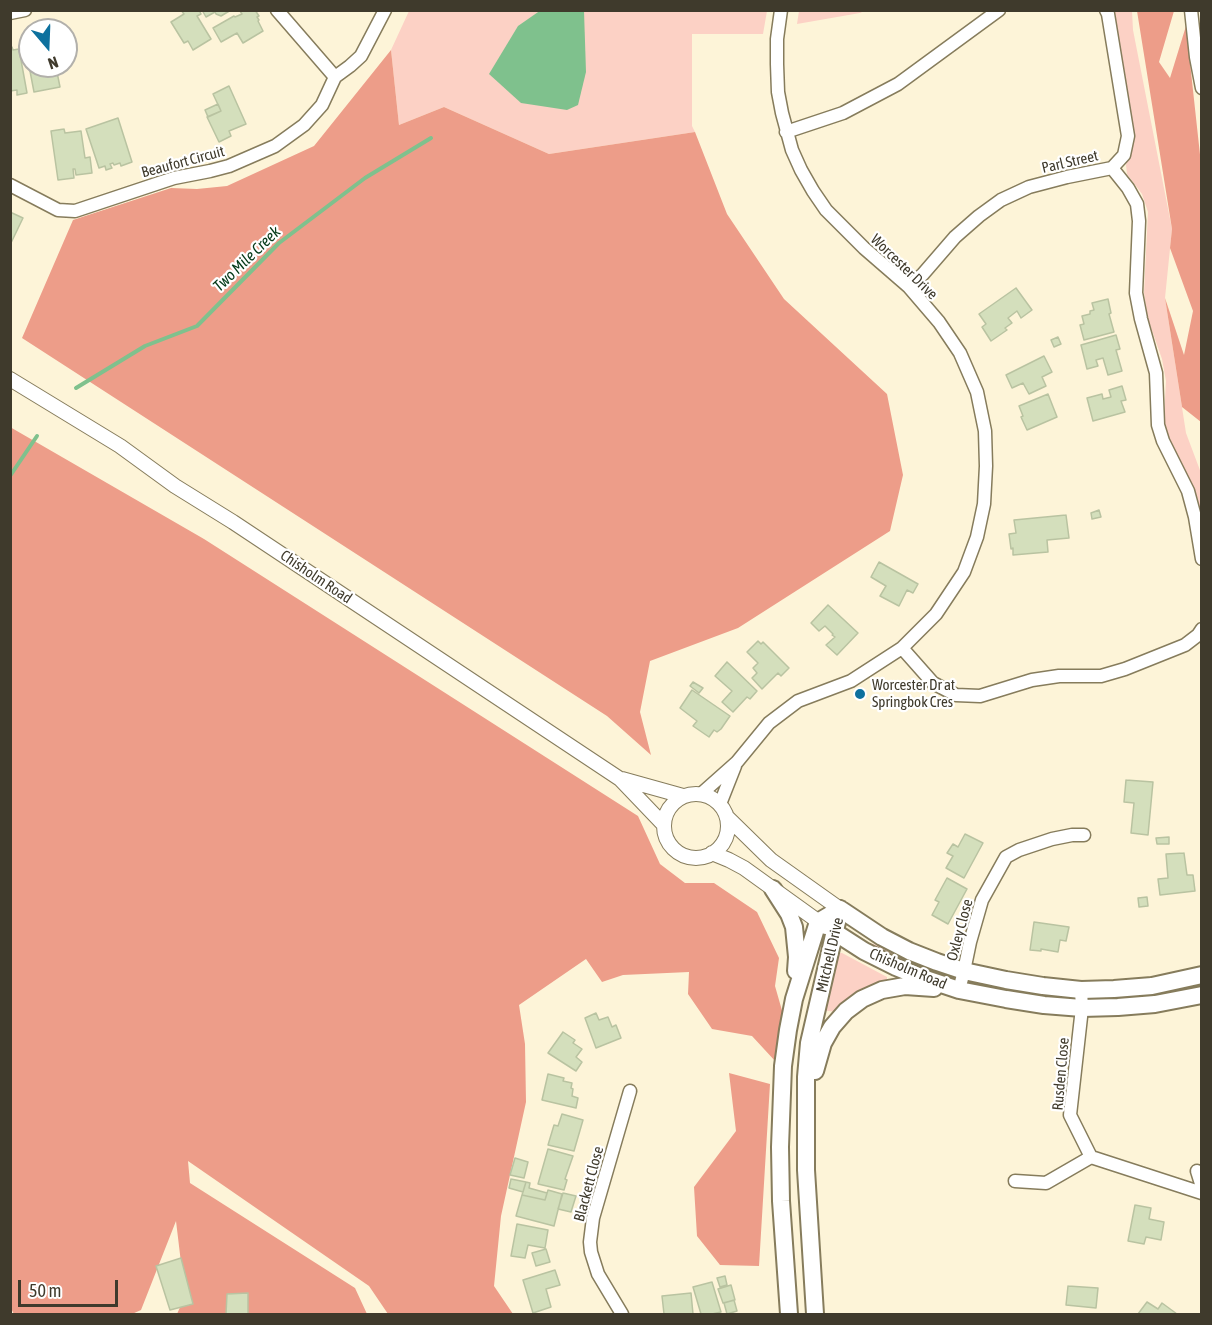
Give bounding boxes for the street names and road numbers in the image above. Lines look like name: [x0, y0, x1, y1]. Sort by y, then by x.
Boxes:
street label: Beaufort Circuit: [140, 142, 226, 182]
street label: Parl Street: [1040, 147, 1100, 177]
street label: Worcester Drive: [867, 231, 941, 303]
street label: Chisholm Road: [277, 546, 355, 608]
street label: Oxley Close: [943, 897, 977, 963]
street label: Mitchell Drive: [813, 916, 847, 994]
street label: Chisholm Road: [866, 945, 950, 993]
street label: Rusden Close: [1049, 1037, 1073, 1111]
street label: Blackett Close: [570, 1144, 608, 1224]

